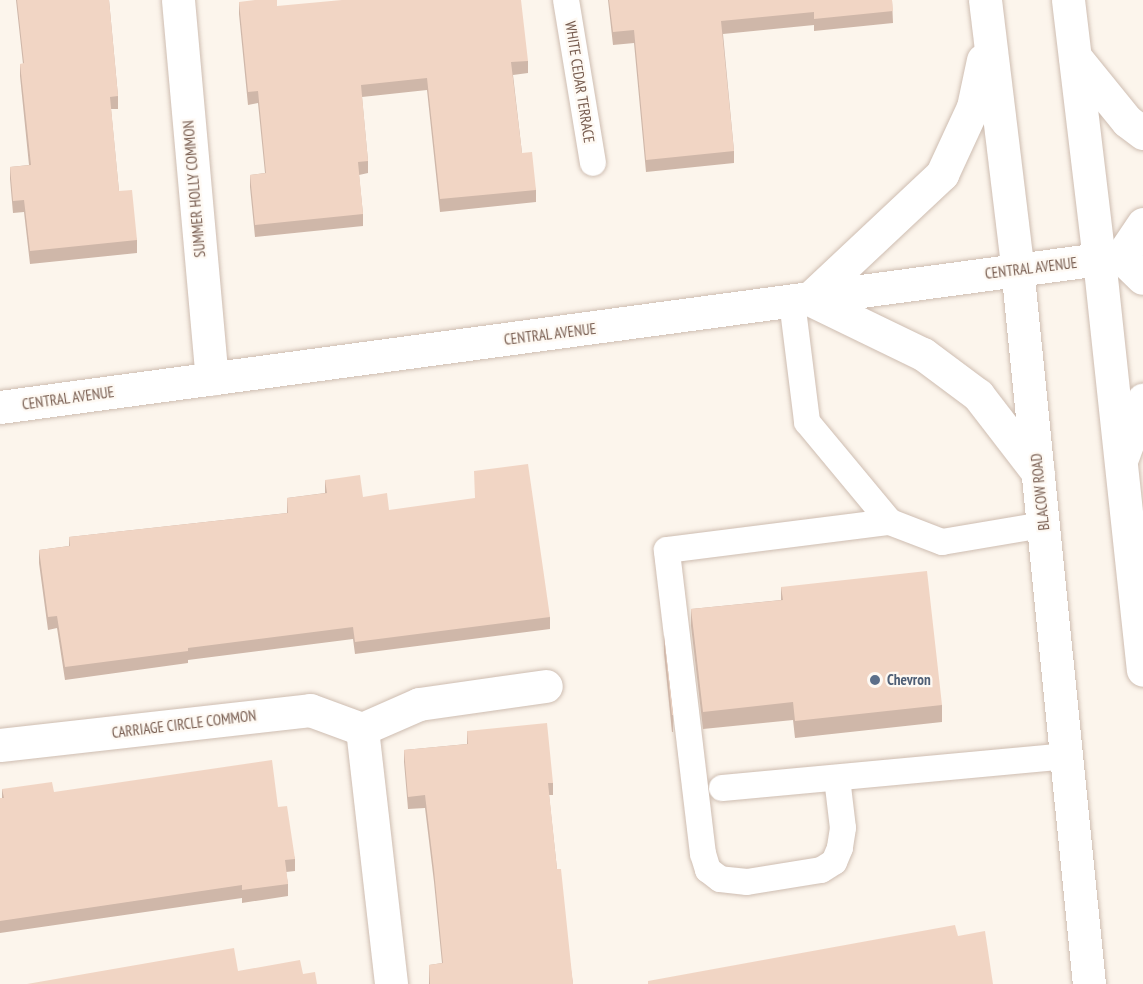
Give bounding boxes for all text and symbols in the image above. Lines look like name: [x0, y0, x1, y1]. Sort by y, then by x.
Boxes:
street label: WHITE CEDAR TERRACE: [561, 20, 599, 144]
street label: SUMMER HOLLY COMMON: [179, 120, 209, 258]
street label: CENTRAL AVENUE: [983, 253, 1079, 283]
street label: CENTRAL AVENUE: [502, 319, 598, 349]
street label: CENTRAL AVENUE: [20, 383, 116, 413]
street label: BLACOW ROAD: [1027, 452, 1053, 532]
place label: Chevron: [887, 671, 931, 689]
marker: Chevron: [868, 673, 882, 687]
street label: CARRIAGE CIRCLE COMMON: [111, 706, 257, 742]

